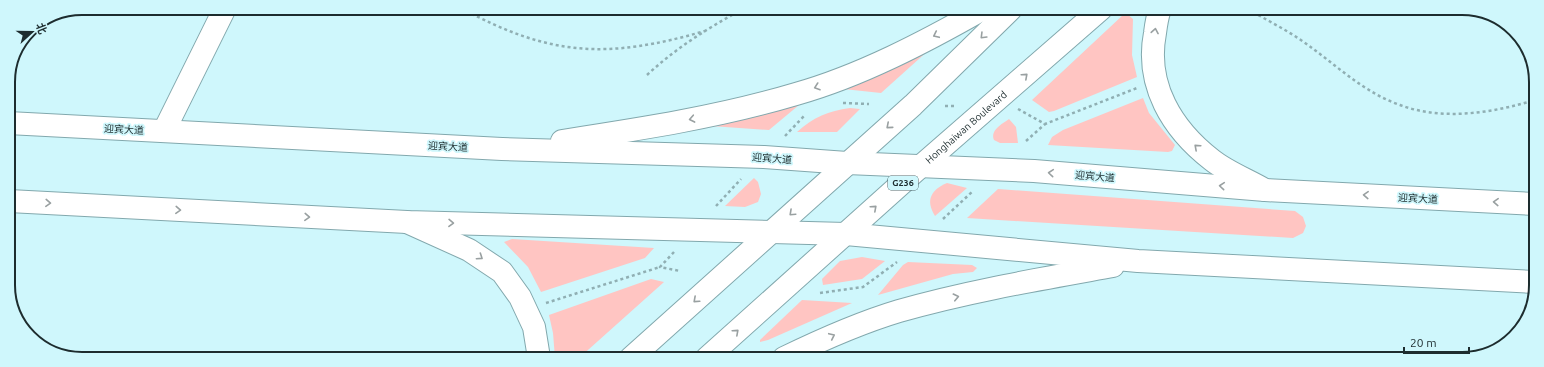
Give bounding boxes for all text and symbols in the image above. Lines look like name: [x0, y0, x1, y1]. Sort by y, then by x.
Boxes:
north arrow: [12, 12, 52, 52]
text: 北: [34, 21, 49, 36]
one-way arrow: [1150, 28, 1159, 34]
one-way arrow: [933, 30, 941, 38]
one-way arrow: [980, 32, 988, 39]
one-way arrow: [1020, 74, 1027, 81]
one-way arrow: [814, 82, 821, 91]
street label: Honghaiwan Boulevard: [923, 89, 1009, 166]
one-way arrow: [688, 115, 695, 123]
one-way arrow: [887, 122, 894, 129]
street label: 迎宾大道: [104, 123, 144, 136]
street label: 迎宾大道: [428, 140, 468, 153]
one-way arrow: [1194, 145, 1202, 152]
street label: 迎宾大道: [752, 152, 792, 165]
one-way arrow: [1048, 168, 1054, 177]
street label: 迎宾大道: [1075, 169, 1115, 184]
road number: G236: [888, 176, 918, 190]
one-way arrow: [1219, 182, 1225, 191]
one-way arrow: [1363, 191, 1369, 199]
street label: 迎宾大道: [1398, 192, 1438, 205]
one-way arrow: [1493, 198, 1499, 206]
one-way arrow: [45, 199, 51, 208]
one-way arrow: [175, 206, 181, 214]
one-way arrow: [870, 206, 877, 213]
one-way arrow: [790, 208, 797, 215]
one-way arrow: [304, 213, 310, 221]
one-way arrow: [448, 219, 454, 227]
one-way arrow: [476, 253, 483, 260]
one-way arrow: [953, 293, 959, 301]
one-way arrow: [693, 295, 701, 302]
scale bar: [1404, 329, 1469, 355]
one-way arrow: [731, 330, 739, 337]
one-way arrow: [828, 333, 835, 341]
text: 20 m: [1410, 336, 1437, 349]

